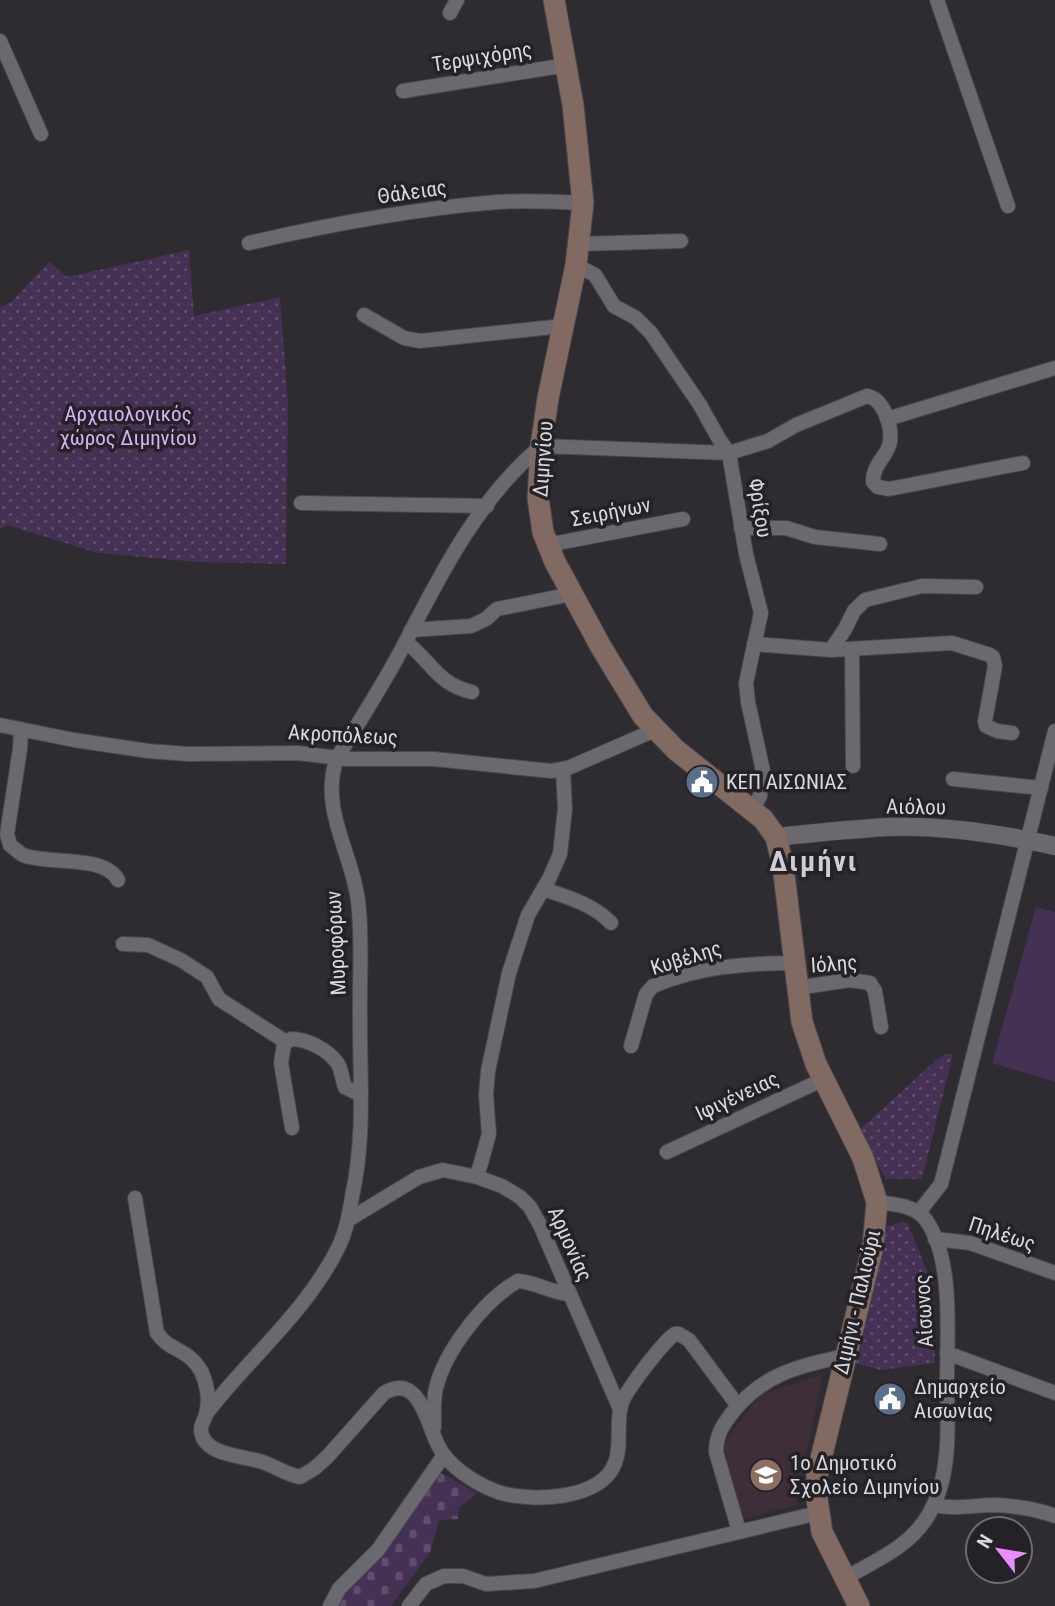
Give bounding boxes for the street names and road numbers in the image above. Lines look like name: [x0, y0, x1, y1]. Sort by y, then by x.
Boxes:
street label: Τερψιχόρης: [430, 37, 534, 77]
street label: Θάλειας: [376, 175, 448, 209]
street label: Διμηνίου: [528, 420, 558, 498]
street label: Φρίξου: [743, 477, 777, 539]
street label: Σειρήνων: [569, 493, 653, 531]
street label: Ακροπόλεως: [288, 720, 398, 750]
street label: Αιόλου: [886, 794, 946, 820]
street label: Μυροφόρων: [321, 890, 351, 996]
street label: Κυβέλης: [648, 936, 724, 980]
street label: Ιόλης: [810, 950, 858, 978]
street label: Ιφιγένειας: [692, 1066, 782, 1126]
street label: Αρμονίας: [543, 1203, 597, 1285]
street label: Πηλέως: [966, 1212, 1038, 1256]
street label: Διμήνι - Παλιούρι: [829, 1227, 885, 1377]
street label: Αίσωνος: [910, 1274, 938, 1348]

